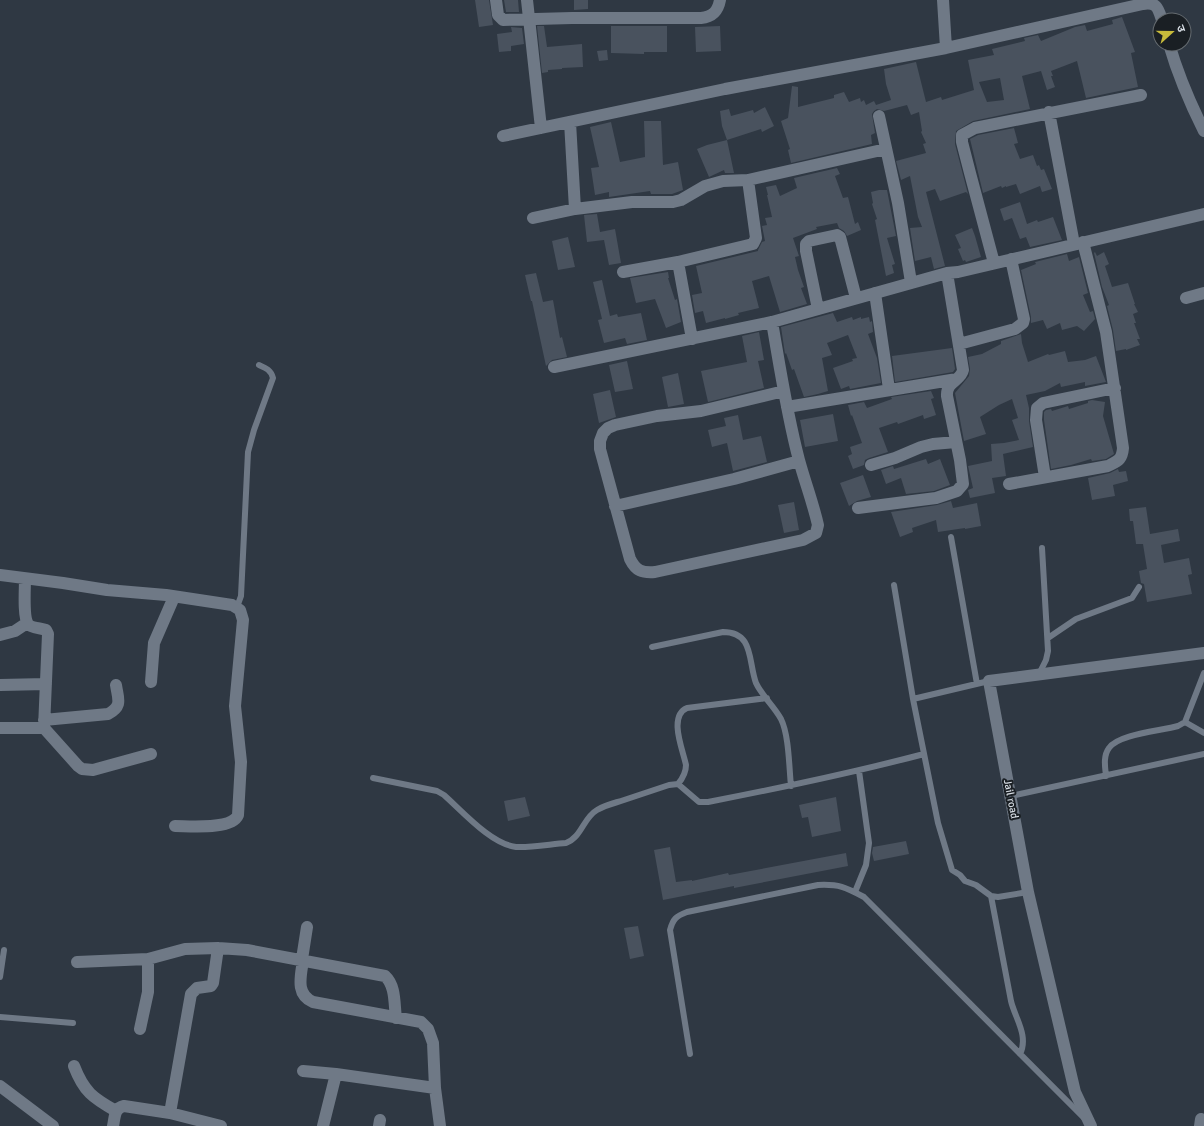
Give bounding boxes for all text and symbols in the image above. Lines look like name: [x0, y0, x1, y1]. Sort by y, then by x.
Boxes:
north arrow: [1152, 12, 1192, 52]
text: उ: [1174, 23, 1188, 34]
street label: Jail road: [1001, 778, 1021, 820]

